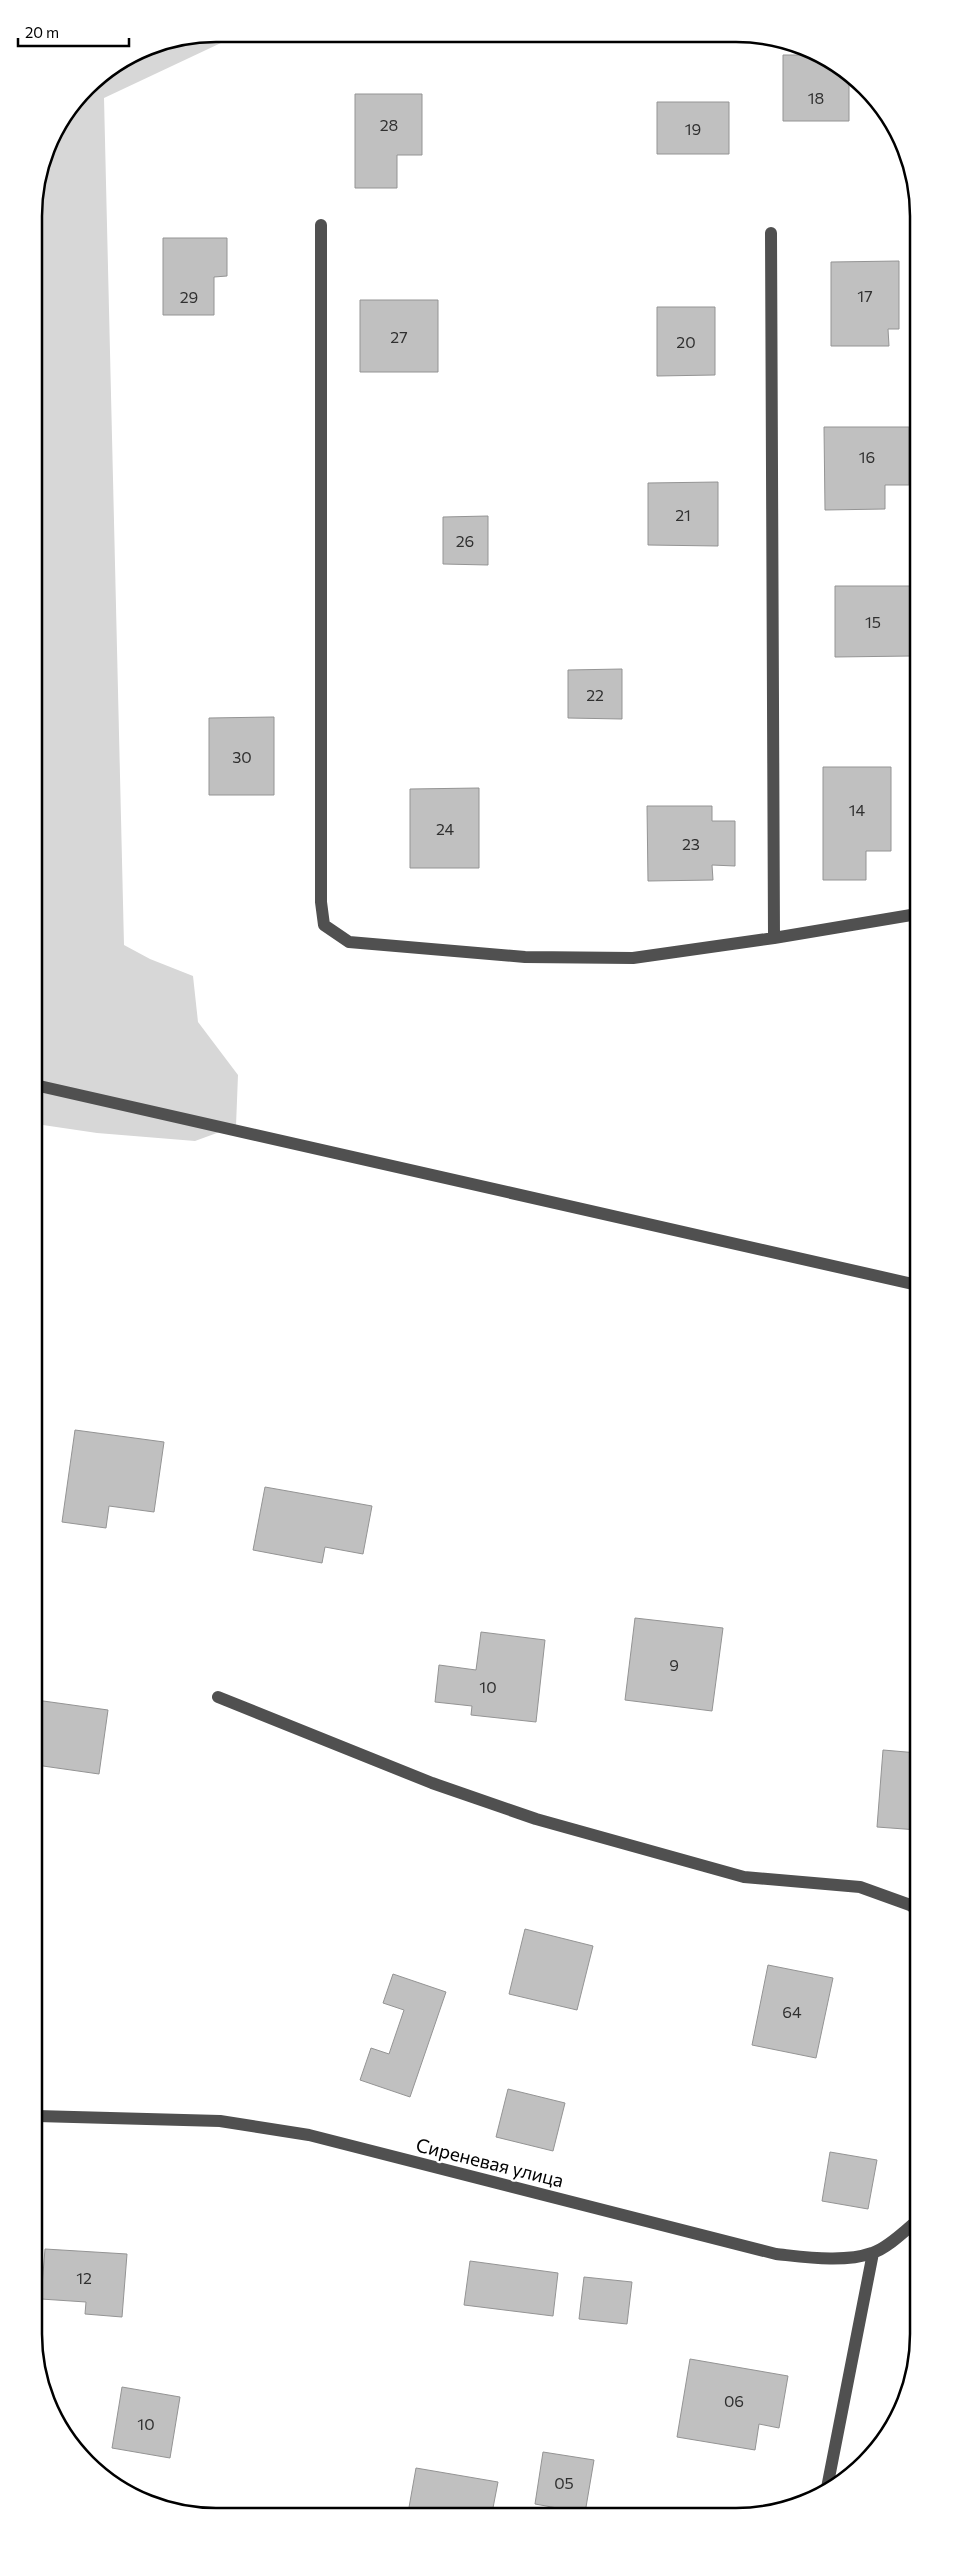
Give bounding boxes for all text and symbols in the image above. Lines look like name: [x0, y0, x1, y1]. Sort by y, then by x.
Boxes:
scale bar: [18, 15, 129, 47]
text: 20 m: [25, 23, 59, 41]
house number: 18: [808, 88, 824, 107]
house number: 28: [380, 115, 398, 134]
house number: 19: [685, 119, 701, 138]
house number: 17: [857, 286, 873, 305]
house number: 29: [180, 287, 198, 306]
house number: 27: [390, 327, 408, 346]
house number: 20: [676, 332, 696, 351]
house number: 16: [859, 447, 875, 466]
house number: 21: [675, 505, 691, 524]
house number: 26: [456, 531, 474, 550]
house number: 15: [865, 612, 881, 631]
house number: 22: [586, 685, 604, 704]
house number: 30: [232, 747, 252, 766]
house number: 14: [849, 800, 866, 819]
house number: 24: [436, 819, 454, 838]
house number: 23: [682, 834, 700, 853]
house number: 9: [669, 1655, 679, 1674]
house number: 10: [479, 1677, 497, 1696]
house number: 64: [782, 2002, 802, 2021]
street label: Сиреневая улица: [414, 2133, 566, 2191]
house number: 12: [76, 2268, 92, 2287]
house number: 06: [724, 2391, 744, 2410]
house number: 10: [137, 2414, 155, 2433]
house number: 05: [554, 2473, 574, 2492]

